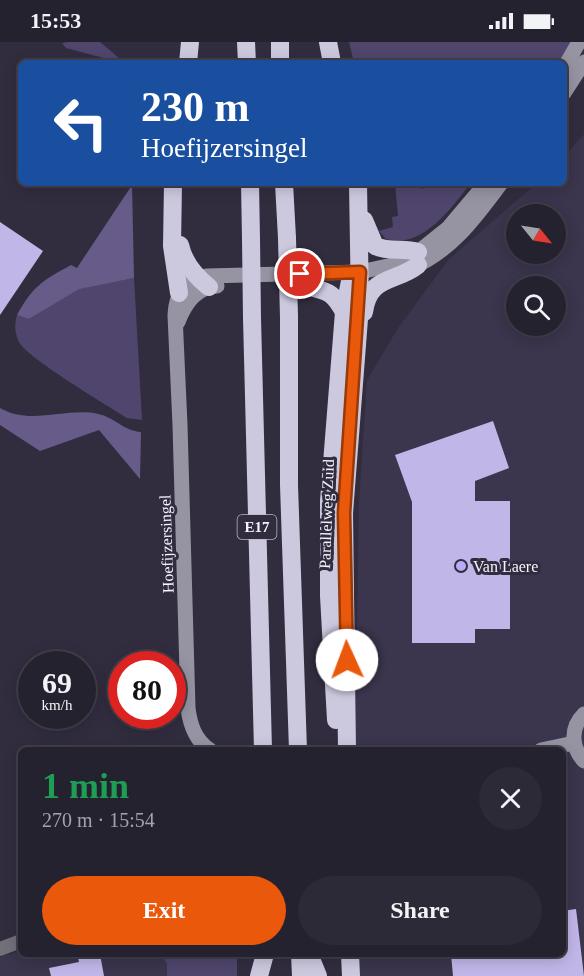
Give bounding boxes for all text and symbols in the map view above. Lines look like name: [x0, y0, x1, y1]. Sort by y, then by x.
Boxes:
text: 15:53: [30, 8, 81, 33]
icon: left: [42, 84, 120, 162]
text: 230 m: [141, 84, 250, 130]
text: Hoefijzersingel: [141, 133, 307, 163]
north arrow: [506, 204, 566, 264]
map controls: [506, 204, 566, 336]
pin: [274, 248, 325, 299]
icon: arrive: [283, 257, 316, 290]
button: search: [506, 276, 566, 336]
street label: Parallelweg Zuid: [316, 459, 338, 569]
street label: Hoefijzersingel: [156, 494, 178, 594]
road number: E17: [238, 515, 276, 539]
place label: Van Laere: [473, 558, 538, 575]
marker: Van Laere: [454, 559, 468, 573]
position arrow: [315, 628, 379, 692]
speed limit sign: 80: [108, 651, 186, 729]
text: 69: [42, 666, 72, 699]
text: km/h: [42, 697, 72, 713]
text: 1 min: [42, 766, 129, 806]
button: close: [479, 767, 542, 830]
text: 270 m · 15:54: [42, 809, 155, 831]
button: Exit: [42, 876, 286, 945]
button: Share: [298, 876, 542, 945]

